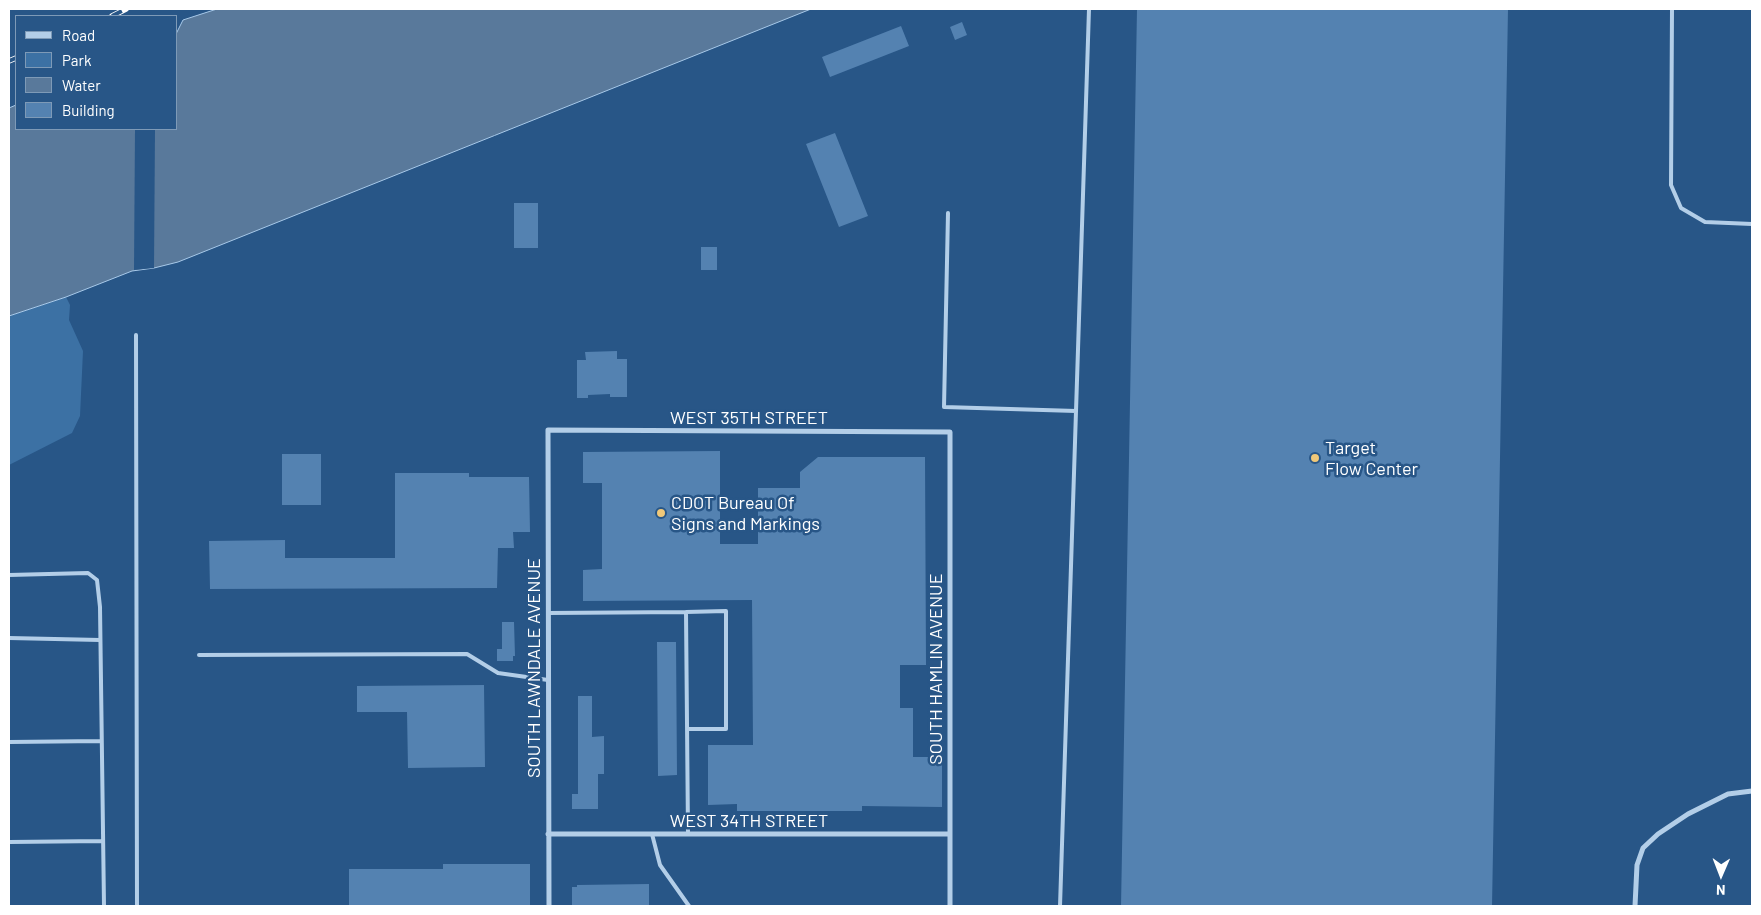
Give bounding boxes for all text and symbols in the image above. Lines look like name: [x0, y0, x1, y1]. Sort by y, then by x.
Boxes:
legend: [15, 15, 178, 130]
text: Road: [62, 26, 95, 44]
text: Park: [62, 51, 91, 69]
text: Water: [62, 76, 101, 94]
text: Building: [62, 101, 115, 119]
street label: WEST 35TH STREET: [670, 407, 828, 429]
place label: Target Flow Center: [1325, 437, 1418, 479]
marker: Target Flow Center: [1309, 452, 1321, 464]
place label: CDOT Bureau Of Signs and Markings: [671, 492, 820, 534]
marker: CDOT Bureau Of Signs and Markings: [655, 507, 667, 519]
street label: SOUTH LAWNDALE AVENUE: [523, 558, 545, 778]
street label: SOUTH HAMLIN AVENUE: [925, 573, 947, 765]
street label: WEST 34TH STREET: [670, 810, 828, 832]
north arrow: [1696, 850, 1746, 900]
text: N: [1716, 882, 1726, 899]

